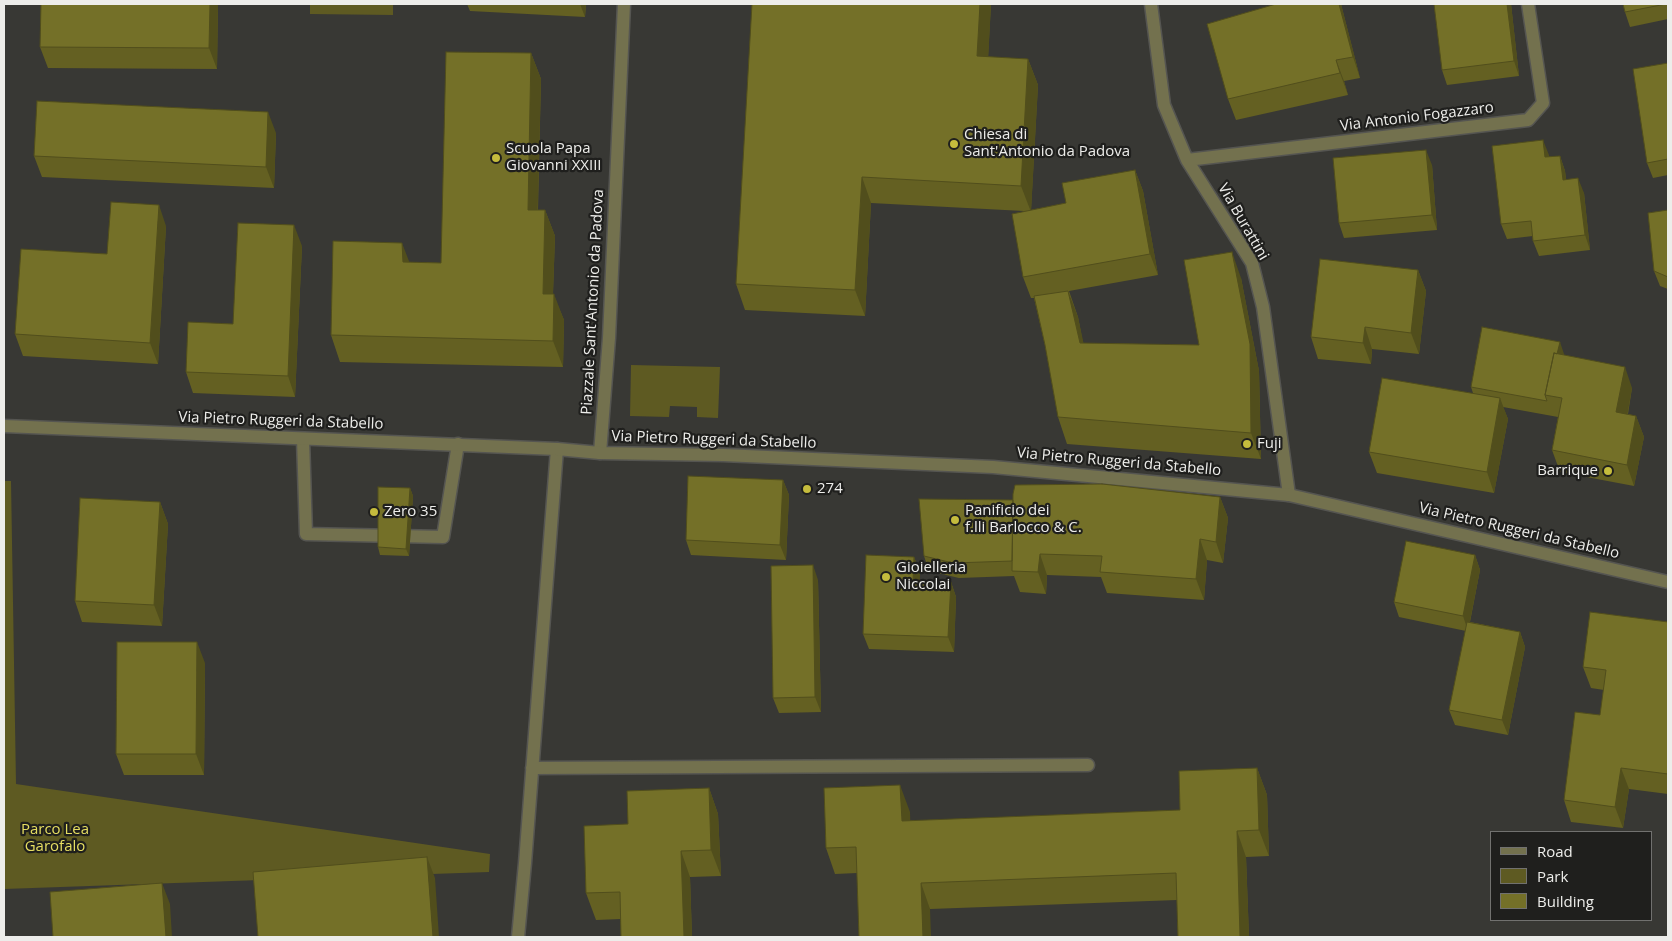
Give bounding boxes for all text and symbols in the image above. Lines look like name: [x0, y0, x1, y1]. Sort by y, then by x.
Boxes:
street label: Via Antonio Fogazzaro: [1339, 99, 1495, 135]
place label: Chiesa di Sant'Antonio da Padova: [964, 126, 1130, 161]
marker: Chiesa di Sant'Antonio da Padova: [948, 138, 960, 150]
place label: Scuola Papa Giovanni XXIII: [506, 140, 602, 175]
marker: Scuola Papa Giovanni XXIII: [490, 152, 502, 164]
street label: Via Burattini: [1214, 180, 1272, 264]
street label: Piazzale Sant'Antonio da Padova: [578, 189, 608, 415]
street label: Via Pietro Ruggeri da Stabello: [178, 408, 384, 434]
street label: Via Pietro Ruggeri da Stabello: [611, 427, 817, 453]
place label: Fuji: [1257, 435, 1282, 453]
marker: Fuji: [1241, 438, 1253, 450]
street label: Via Pietro Ruggeri da Stabello: [1016, 444, 1222, 480]
place label: Barrique: [1537, 462, 1598, 480]
marker: Barrique: [1602, 465, 1614, 477]
place label: 274: [817, 480, 843, 498]
marker: 274: [801, 483, 813, 495]
street label: Via Pietro Ruggeri da Stabello: [1417, 499, 1621, 563]
place label: Panificio dei f.lli Barlocco & C.: [965, 502, 1082, 537]
place label: Zero 35: [384, 503, 437, 521]
marker: Zero 35: [368, 506, 380, 518]
marker: Panificio dei f.lli Barlocco & C.: [949, 514, 961, 526]
place label: Gioielleria Niccolai: [896, 559, 966, 594]
marker: Gioielleria Niccolai: [880, 571, 892, 583]
park label: Parco Lea Garofalo: [21, 821, 89, 856]
legend: [1490, 831, 1652, 921]
text: Road: [1537, 841, 1573, 861]
text: Park: [1537, 866, 1568, 886]
text: Building: [1537, 891, 1594, 911]

